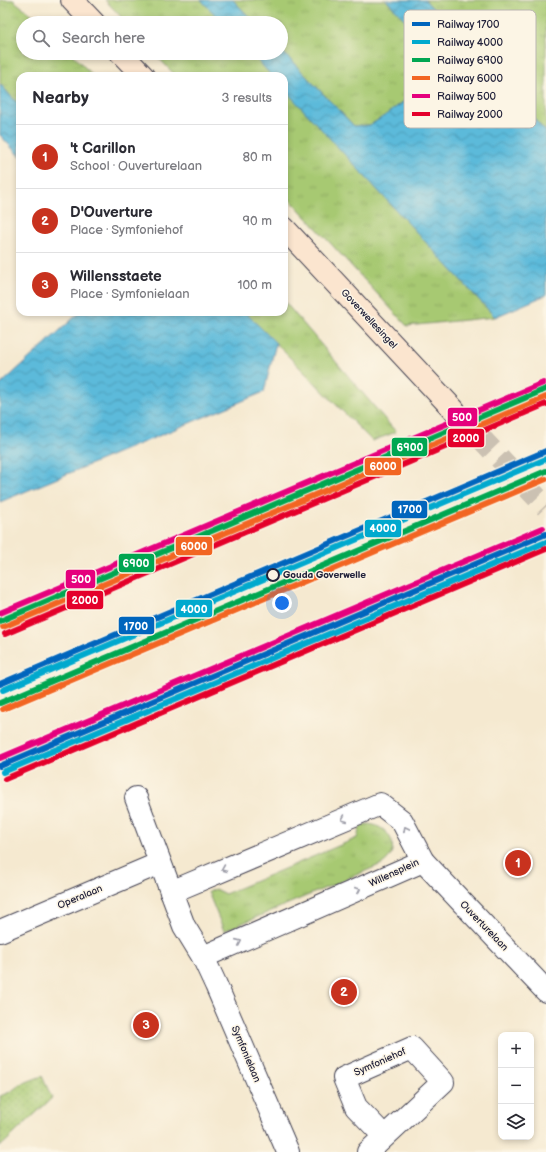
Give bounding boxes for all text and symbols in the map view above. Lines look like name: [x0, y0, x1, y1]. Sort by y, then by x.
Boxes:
legend: [404, 10, 536, 128]
search box: [16, 16, 288, 60]
text: Railway 1700: [437, 18, 500, 31]
icon: search: [30, 27, 52, 49]
text: Search here: [62, 29, 145, 48]
text: Railway 4000: [437, 36, 503, 49]
text: Railway 6900: [437, 54, 503, 67]
text: Railway 6000: [437, 72, 503, 85]
text: Nearby: [32, 88, 89, 108]
text: 3 results: [221, 90, 272, 106]
text: Railway 500: [437, 90, 497, 103]
text: Railway 2000: [437, 108, 503, 121]
text: 't Carillon: [70, 139, 136, 158]
text: 1: [42, 149, 48, 165]
text: 80 m: [243, 149, 272, 165]
text: School · Ouverturelaan: [70, 158, 202, 174]
text: D'Ouverture: [70, 203, 153, 222]
text: 2: [41, 213, 49, 229]
text: 90 m: [243, 213, 272, 229]
text: Place · Symfoniehof: [70, 222, 183, 238]
text: Willensstaete: [70, 267, 162, 286]
text: 3: [41, 277, 49, 293]
text: 100 m: [237, 277, 272, 293]
text: Place · Symfonielaan: [70, 286, 190, 302]
street label: Goverwellesingel: [338, 287, 400, 351]
line badge: 500: [447, 407, 478, 427]
text: 500: [452, 411, 472, 424]
line badge: 2000: [447, 428, 485, 448]
text: 2000: [453, 432, 480, 445]
line badge: 6900: [391, 437, 428, 457]
text: 6900: [397, 441, 424, 454]
line badge: 6000: [364, 457, 402, 476]
text: 6000: [369, 460, 397, 473]
line badge: 1700: [391, 500, 428, 519]
text: 1700: [398, 503, 422, 516]
line badge: 4000: [364, 519, 402, 538]
text: 4000: [369, 522, 397, 535]
line badge: 6000: [175, 536, 213, 556]
text: 6000: [180, 540, 208, 553]
line badge: 6900: [118, 553, 155, 573]
text: 6900: [123, 557, 150, 570]
marker: Gouda Goverwelle: [266, 568, 280, 582]
line badge: 500: [65, 569, 96, 589]
place label: Gouda Goverwelle: [283, 569, 366, 581]
text: 500: [71, 573, 91, 586]
line badge: 2000: [66, 590, 104, 610]
your location: [272, 593, 292, 613]
text: 2000: [72, 594, 99, 607]
line badge: 4000: [175, 599, 213, 618]
text: 4000: [180, 603, 208, 616]
line badge: 1700: [118, 616, 155, 635]
text: 1700: [124, 620, 148, 633]
one-way arrow: [341, 814, 349, 822]
one-way arrow: [403, 826, 411, 833]
pin: 1: [505, 848, 531, 878]
street label: Willensplein: [367, 856, 421, 890]
one-way arrow: [221, 865, 228, 873]
street label: Operalaan: [56, 882, 105, 912]
one-way arrow: [354, 886, 361, 894]
street label: Ouverturelaan: [457, 899, 511, 954]
one-way arrow: [234, 939, 242, 947]
pin: 2: [331, 977, 357, 1007]
pin: 3: [133, 1010, 159, 1040]
street label: Symfonielaan: [229, 1024, 263, 1084]
map controls: [498, 1032, 534, 1140]
button: +: [498, 1032, 534, 1068]
street label: Symfoniehof: [352, 1045, 408, 1079]
button: −: [498, 1068, 534, 1104]
button: layers: [498, 1104, 534, 1140]

